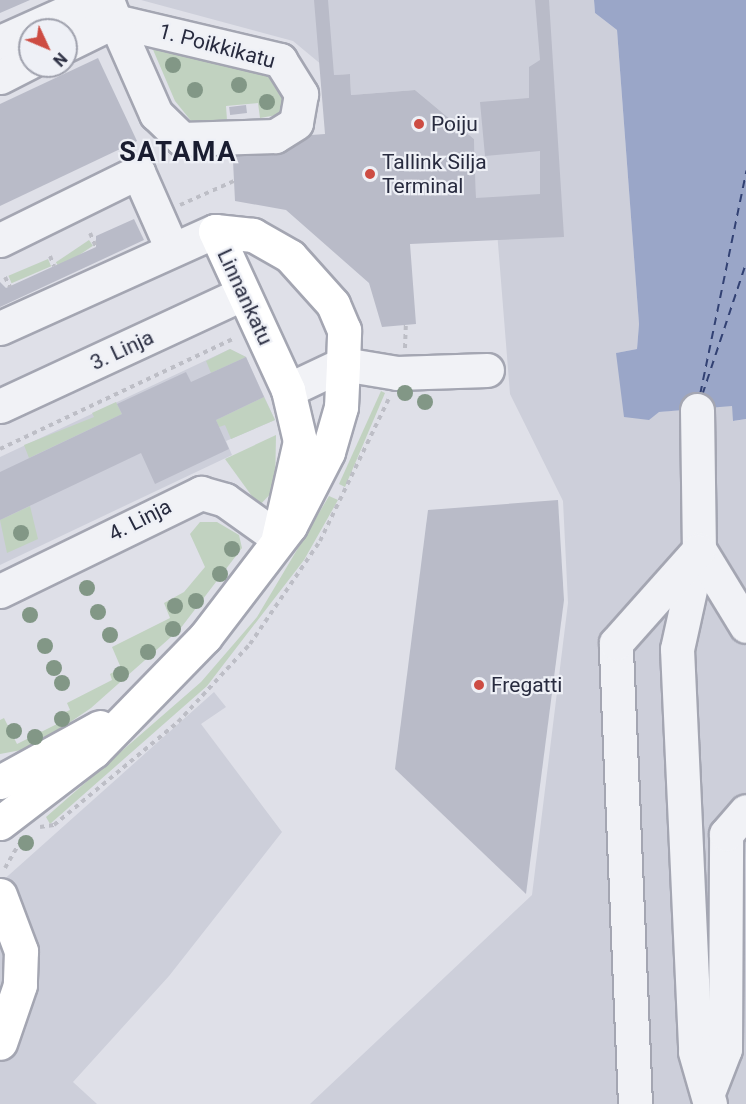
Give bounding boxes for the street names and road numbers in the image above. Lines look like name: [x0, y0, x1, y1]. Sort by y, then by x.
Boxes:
street label: 1. Poikkikatu: [156, 18, 278, 74]
street label: Linnankatu: [212, 245, 278, 349]
street label: 3. Linja: [86, 324, 158, 376]
street label: 4. Linja: [104, 494, 176, 546]

